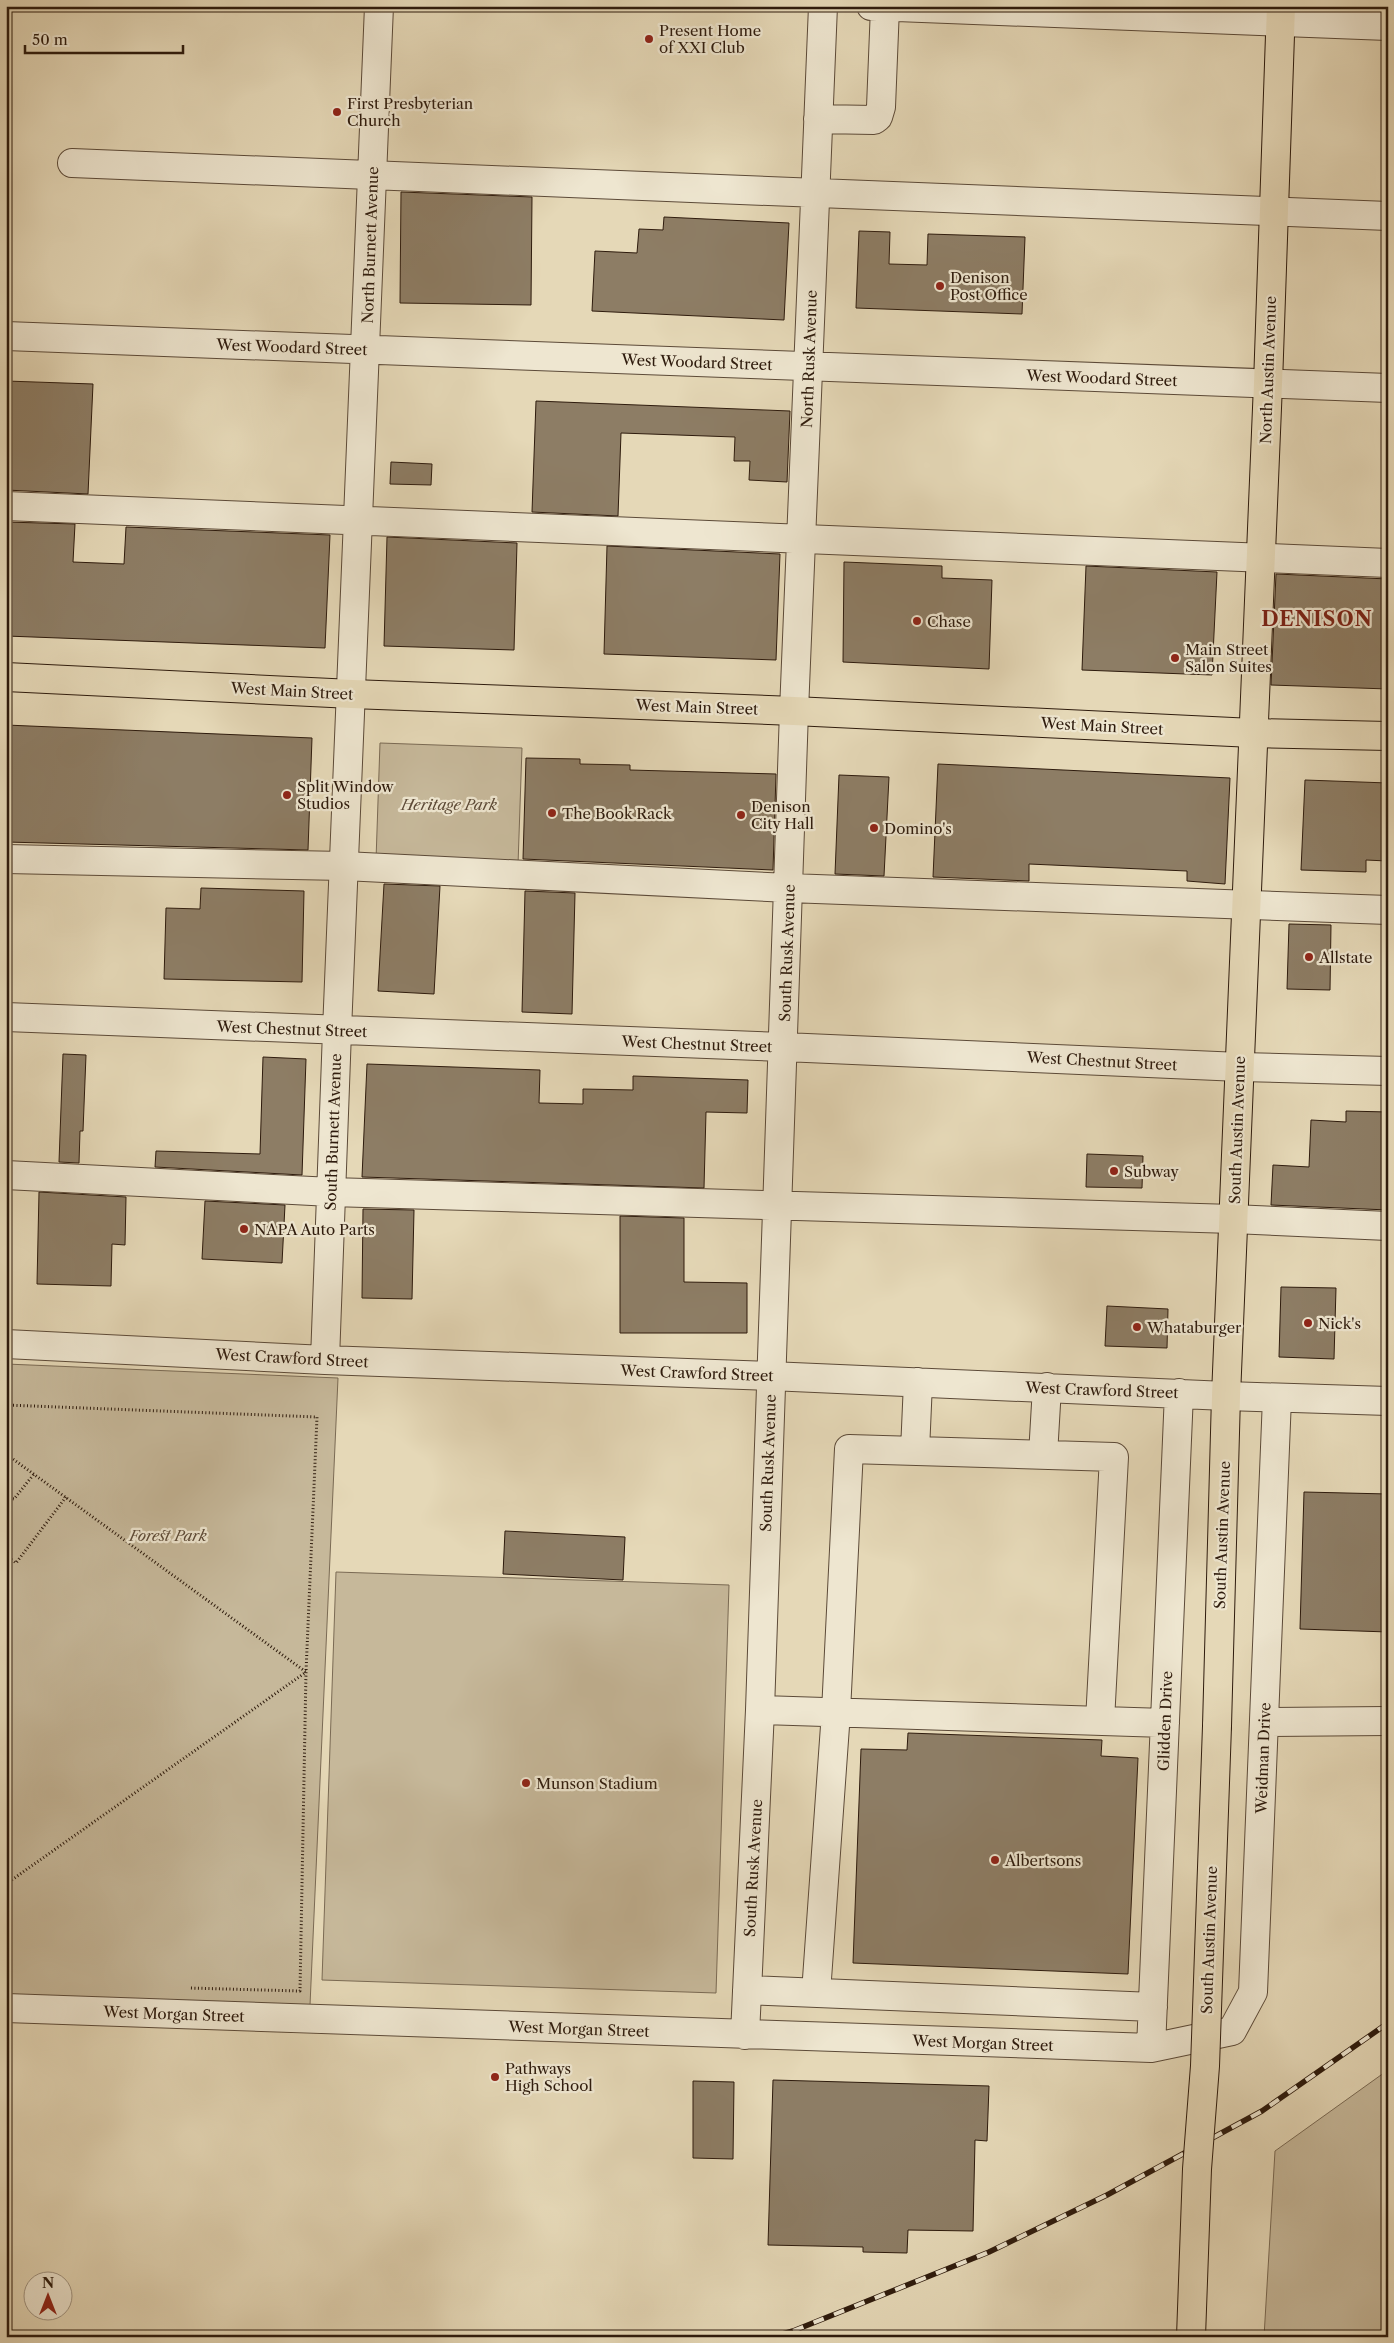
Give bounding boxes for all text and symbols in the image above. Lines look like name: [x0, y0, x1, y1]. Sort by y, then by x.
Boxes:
place label: Present Home of XXI Club: [659, 21, 761, 57]
scale bar: [25, 22, 182, 54]
text: 50 m: [32, 30, 68, 49]
marker: Present Home of XXI Club: [643, 33, 655, 45]
place label: First Presbyterian Church: [347, 94, 474, 130]
marker: First Presbyterian Church: [331, 106, 343, 118]
street label: North Burnett Avenue: [358, 166, 382, 324]
place label: Denison Post Office: [950, 268, 1028, 304]
marker: Denison Post Office: [934, 280, 946, 292]
street label: North Rusk Avenue: [797, 290, 821, 428]
street label: North Austin Avenue: [1256, 296, 1280, 444]
street label: West Woodard Street: [215, 335, 369, 359]
street label: West Woodard Street: [620, 350, 774, 374]
street label: West Woodard Street: [1025, 366, 1179, 390]
district label: DENISON: [1261, 607, 1373, 631]
place label: Chase: [927, 612, 971, 631]
marker: Chase: [911, 615, 923, 627]
place label: Main Street Salon Suites: [1185, 640, 1272, 676]
marker: Main Street Salon Suites: [1169, 652, 1181, 664]
street label: West Main Street: [229, 678, 354, 704]
street label: West Main Street: [634, 695, 759, 719]
street label: West Main Street: [1039, 713, 1164, 739]
place label: Split Window Studios: [297, 777, 394, 813]
marker: Split Window Studios: [281, 789, 293, 801]
park label: Heritage Park: [400, 795, 497, 814]
place label: Denison City Hall: [751, 797, 814, 833]
place label: The Book Rack: [562, 804, 673, 823]
marker: The Book Rack: [546, 807, 558, 819]
marker: Denison City Hall: [735, 809, 747, 821]
place label: Domino's: [884, 819, 952, 838]
marker: Domino's: [868, 822, 880, 834]
street label: South Rusk Avenue: [775, 884, 799, 1022]
place label: Allstate: [1318, 948, 1372, 967]
marker: Allstate: [1303, 951, 1315, 963]
street label: West Chestnut Street: [215, 1017, 368, 1041]
street label: West Chestnut Street: [620, 1032, 773, 1056]
street label: West Chestnut Street: [1025, 1048, 1178, 1074]
street label: South Burnett Avenue: [321, 1053, 345, 1211]
street label: South Austin Avenue: [1225, 1056, 1249, 1204]
place label: Subway: [1124, 1162, 1179, 1181]
marker: Subway: [1108, 1165, 1120, 1177]
place label: NAPA Auto Parts: [254, 1220, 375, 1239]
marker: NAPA Auto Parts: [238, 1223, 250, 1235]
place label: Nick's: [1318, 1314, 1361, 1333]
marker: Nick's: [1302, 1317, 1314, 1329]
place label: Whataburger: [1146, 1318, 1242, 1337]
marker: Whataburger: [1131, 1321, 1143, 1333]
street label: West Crawford Street: [214, 1344, 370, 1372]
street label: West Crawford Street: [619, 1361, 775, 1385]
street label: West Crawford Street: [1024, 1378, 1180, 1402]
street label: South Rusk Avenue: [756, 1394, 780, 1532]
street label: South Austin Avenue: [1210, 1461, 1234, 1609]
park label: Forest Park: [128, 1526, 207, 1545]
street label: Glidden Drive: [1154, 1671, 1176, 1771]
street label: Weidman Drive: [1252, 1702, 1274, 1815]
place label: Munson Stadium: [536, 1774, 658, 1793]
marker: Munson Stadium: [520, 1777, 532, 1789]
street label: South Rusk Avenue: [740, 1799, 766, 1937]
place label: Albertsons: [1004, 1851, 1081, 1870]
marker: Albertsons: [989, 1854, 1001, 1866]
street label: South Austin Avenue: [1197, 1866, 1221, 2014]
street label: West Morgan Street: [102, 2002, 246, 2026]
street label: West Morgan Street: [507, 2017, 651, 2041]
street label: West Morgan Street: [911, 2031, 1055, 2055]
place label: Pathways High School: [505, 2059, 593, 2095]
marker: Pathways High School: [489, 2071, 501, 2083]
north arrow: [22, 2270, 72, 2320]
text: N: [42, 2274, 54, 2292]

